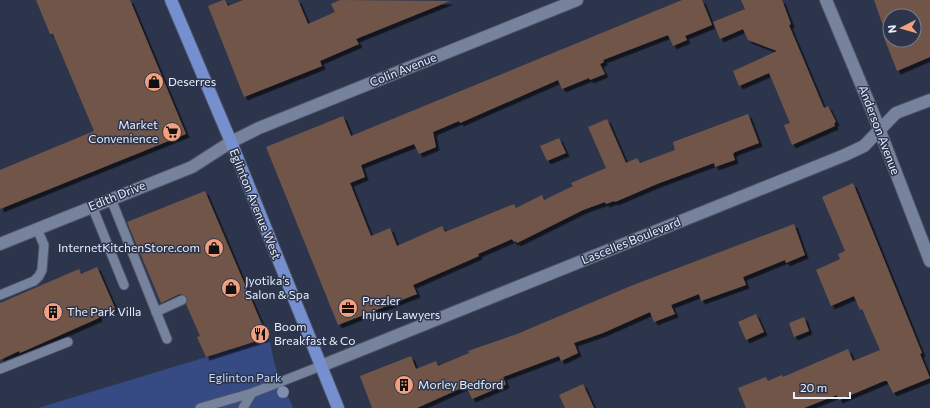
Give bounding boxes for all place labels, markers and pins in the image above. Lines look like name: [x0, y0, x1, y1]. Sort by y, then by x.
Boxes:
shop icon: Deserres: [143, 71, 165, 93]
place label: Deserres: [168, 74, 216, 88]
place label: Market Convenience: [88, 117, 158, 145]
supermarket icon: Market Convenience: [161, 121, 183, 143]
shop icon: InternetKitchenStore.com: [203, 237, 225, 259]
place label: InternetKitchenStore.com: [58, 240, 200, 254]
place label: Jyotika’s Salon & Spa: [245, 273, 309, 301]
shop icon: Jyotika’s Salon & Spa: [220, 277, 242, 299]
place label: Prezler Injury Lawyers: [362, 293, 440, 321]
office icon: Prezler Injury Lawyers: [337, 297, 359, 319]
building icon: The Park Villa: [42, 301, 64, 323]
place label: The Park Villa: [67, 304, 141, 318]
place label: Boom Breakfast & Co: [274, 319, 355, 347]
restaurant icon: Boom Breakfast & Co: [249, 323, 271, 345]
building icon: Morley Bedford: [393, 374, 415, 396]
place label: Morley Bedford: [418, 377, 503, 391]

